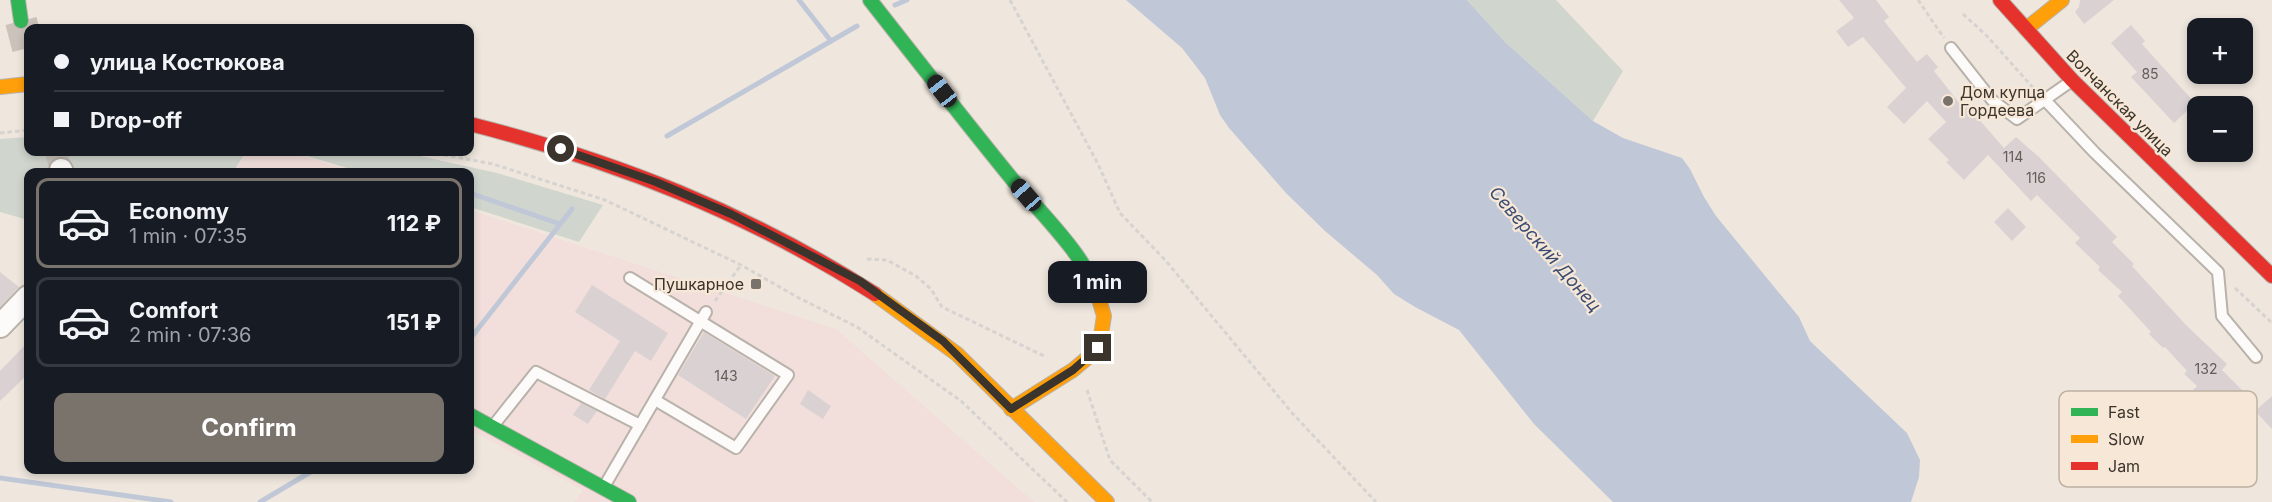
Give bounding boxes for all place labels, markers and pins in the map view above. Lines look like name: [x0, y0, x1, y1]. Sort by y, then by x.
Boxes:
place label: Дом купца Гордеева: [1960, 82, 2045, 120]
marker: Дом купца Гордеева: [1941, 94, 1955, 108]
place label: Пушкарное: [654, 274, 744, 294]
marker: Пушкарное: [749, 277, 763, 291]

